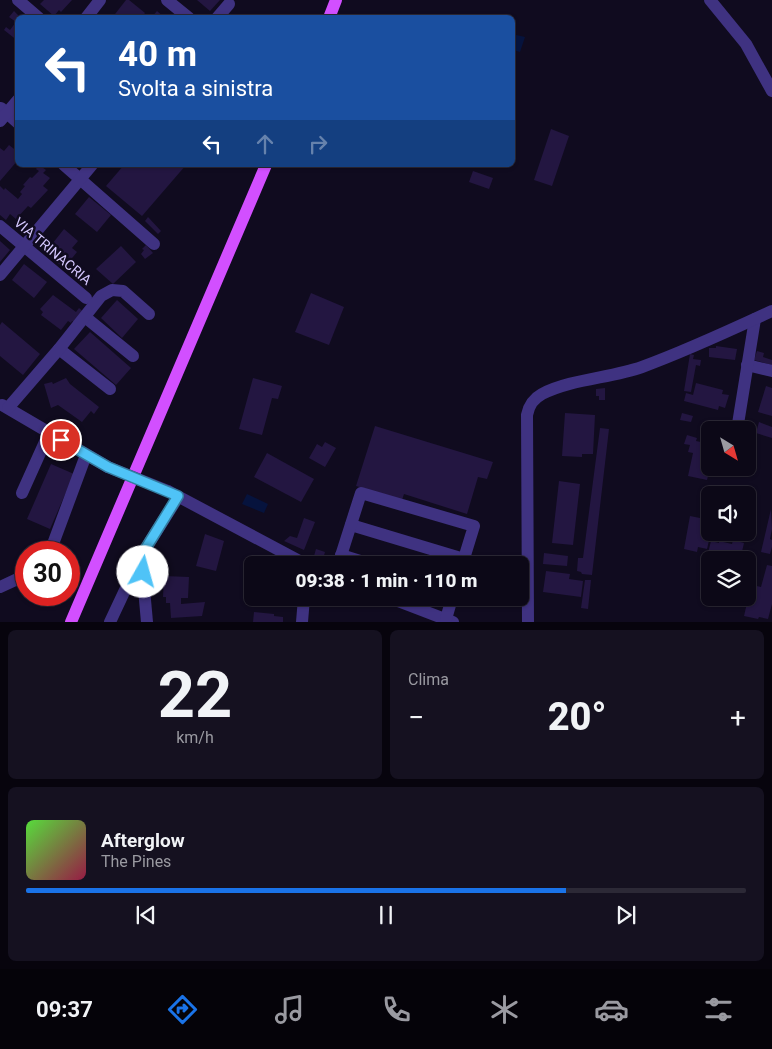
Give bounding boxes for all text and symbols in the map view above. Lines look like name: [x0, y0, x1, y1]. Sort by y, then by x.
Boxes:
text: 40 m: [118, 34, 197, 75]
icon: left: [35, 35, 100, 100]
text: Svolta a sinistra: [118, 76, 273, 101]
icon: left: [198, 130, 226, 158]
icon: ahead: [251, 130, 279, 158]
icon: right: [304, 130, 332, 158]
street label: VIA TRINACRIA: [11, 214, 95, 288]
pin: [40, 419, 82, 461]
north arrow: [701, 421, 756, 476]
map controls: [701, 421, 756, 606]
icon: arrive: [47, 426, 75, 454]
button: sound: [701, 486, 756, 541]
speed limit sign: 30: [15, 541, 80, 606]
position arrow: [116, 545, 168, 597]
button: layers: [701, 551, 756, 606]
text: 09:38 · 1 min · 110 m: [295, 569, 478, 592]
text: 22: [158, 657, 232, 733]
text: Clima: [408, 670, 449, 689]
text: 20°: [548, 695, 606, 739]
text: −: [408, 701, 424, 734]
text: +: [730, 701, 746, 734]
text: km/h: [176, 728, 214, 747]
text: Afterglow: [101, 829, 185, 852]
text: The Pines: [101, 852, 171, 871]
icon: previous: [132, 901, 160, 929]
icon: pause: [372, 901, 400, 929]
icon: next: [612, 901, 640, 929]
icon: directions: [165, 992, 200, 1027]
icon: music: [272, 992, 307, 1027]
icon: phone: [379, 992, 414, 1027]
icon: climate: [487, 992, 522, 1027]
icon: car: [594, 992, 629, 1027]
icon: filters: [701, 992, 736, 1027]
text: 09:37: [36, 997, 93, 1022]

